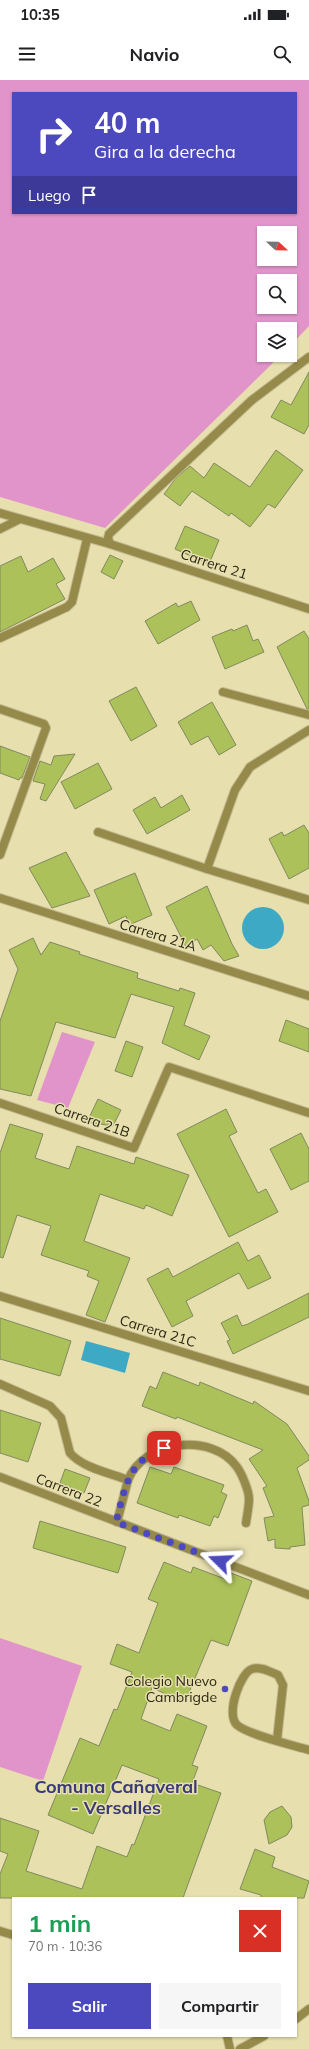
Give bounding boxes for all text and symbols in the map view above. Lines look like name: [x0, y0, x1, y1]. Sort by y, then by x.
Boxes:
text: 10:35: [20, 5, 60, 24]
icon: menu: [16, 43, 38, 65]
text: Navio: [130, 43, 179, 66]
icon: search: [271, 43, 293, 65]
text: 40 m: [94, 105, 160, 140]
icon: right: [28, 108, 80, 160]
text: Gira a la derecha: [94, 140, 236, 163]
icon: arrive: [78, 184, 100, 206]
text: Luego: [28, 186, 70, 205]
north arrow: [257, 226, 297, 266]
map controls: [257, 226, 297, 362]
button: search: [257, 274, 297, 314]
button: layers: [257, 322, 297, 362]
street label: Carrera 21: [178, 545, 250, 583]
street label: Carrera 21A: [117, 915, 199, 955]
street label: Carrera 21B: [52, 1099, 132, 1141]
street label: Carrera 21C: [118, 1311, 198, 1351]
pin: [147, 1431, 181, 1465]
icon: arrive: [153, 1437, 175, 1459]
street label: Carrera 22: [33, 1469, 105, 1511]
position arrow: [199, 1540, 241, 1582]
place label: Colegio Nuevo Cambrigde: [124, 1672, 217, 1706]
marker: Colegio Nuevo Cambrigde: [220, 1684, 230, 1694]
district label: Comuna Cañaveral - Versalles: [34, 1775, 198, 1819]
text: 1 min: [28, 1908, 91, 1938]
button: close: [239, 1910, 281, 1952]
text: 70 m · 10:36: [28, 1938, 102, 1954]
button: Salir: [28, 1983, 151, 2029]
button: Compartir: [159, 1983, 281, 2029]

